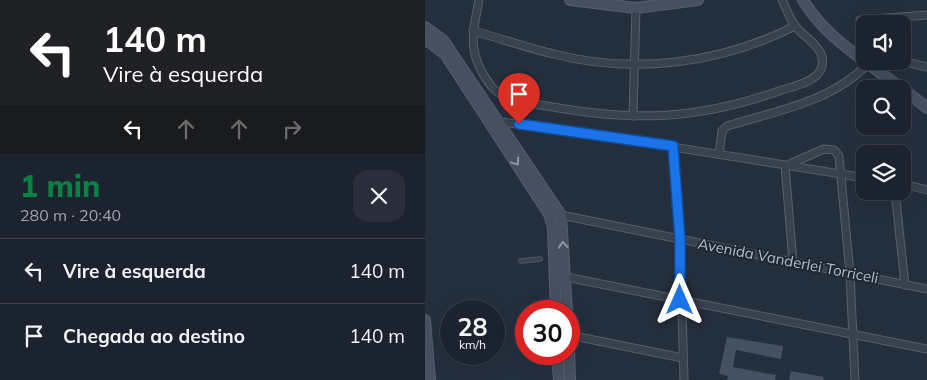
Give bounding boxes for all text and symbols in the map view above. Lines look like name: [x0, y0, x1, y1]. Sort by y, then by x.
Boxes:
map controls: [856, 15, 911, 200]
button: sound: [856, 15, 911, 70]
text: 140 m: [103, 17, 207, 61]
icon: left: [20, 20, 85, 85]
text: Vire à esquerda: [103, 60, 263, 88]
pin: [498, 73, 540, 124]
icon: arrive: [505, 80, 533, 108]
button: search: [856, 80, 911, 135]
icon: left: [119, 115, 147, 143]
icon: ahead: [172, 115, 200, 143]
icon: ahead: [225, 115, 253, 143]
icon: right: [278, 115, 306, 143]
button: layers: [856, 145, 911, 200]
one-way arrow: [509, 156, 519, 165]
text: 1 min: [20, 167, 100, 205]
button: close: [353, 170, 405, 222]
text: 280 m · 20:40: [20, 205, 121, 225]
street label: Avenida Vanderlei Torriceli: [696, 234, 880, 287]
one-way arrow: [558, 241, 569, 249]
icon: left: [20, 257, 48, 285]
text: Vire à esquerda: [63, 259, 206, 283]
text: 140 m: [349, 259, 405, 283]
position arrow: [653, 273, 705, 325]
speed limit sign: 30: [515, 300, 580, 365]
text: 28: [457, 311, 488, 342]
icon: arrive: [20, 322, 48, 350]
text: Chegada ao destino: [63, 324, 245, 348]
text: 140 m: [349, 324, 405, 348]
text: km/h: [459, 337, 486, 352]

